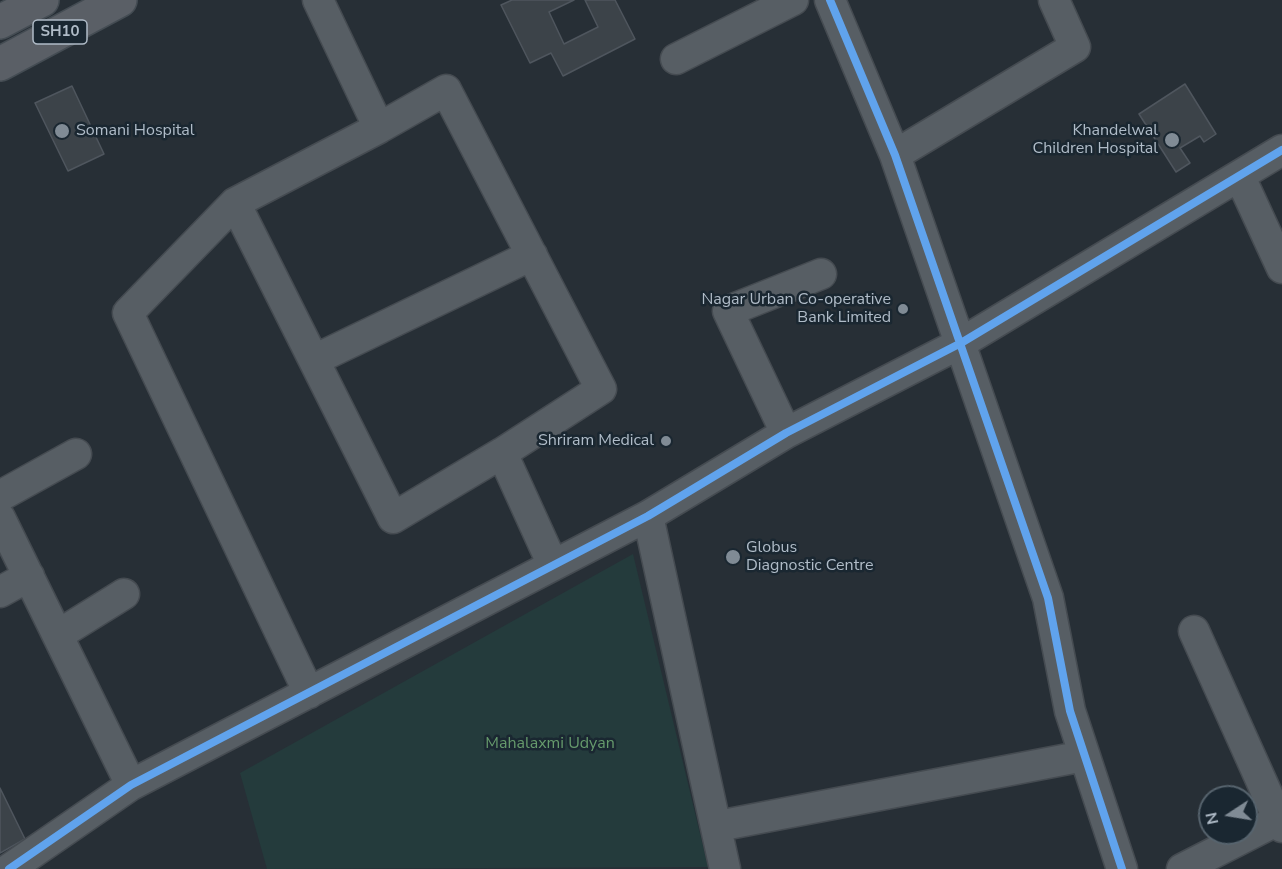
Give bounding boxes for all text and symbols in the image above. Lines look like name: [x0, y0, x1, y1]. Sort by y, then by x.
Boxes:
road number: SH10: [33, 20, 87, 44]
place label: Somani Hospital: [76, 121, 194, 141]
place label: Khandelwal Children Hospital: [1032, 121, 1158, 159]
marker: Somani Hospital: [53, 122, 71, 140]
marker: Khandelwal Children Hospital: [1163, 131, 1181, 149]
place label: Nagar Urban Co-operative Bank Limited: [701, 290, 891, 328]
marker: Nagar Urban Co-operative Bank Limited: [896, 302, 910, 316]
place label: Shriram Medical: [538, 431, 654, 451]
marker: Shriram Medical: [659, 434, 673, 448]
place label: Globus Diagnostic Centre: [746, 538, 873, 576]
marker: Globus Diagnostic Centre: [724, 548, 742, 566]
park label: Mahalaxmi Udyan: [485, 734, 615, 754]
north arrow: [1198, 785, 1258, 845]
text: N: [1200, 810, 1224, 826]

